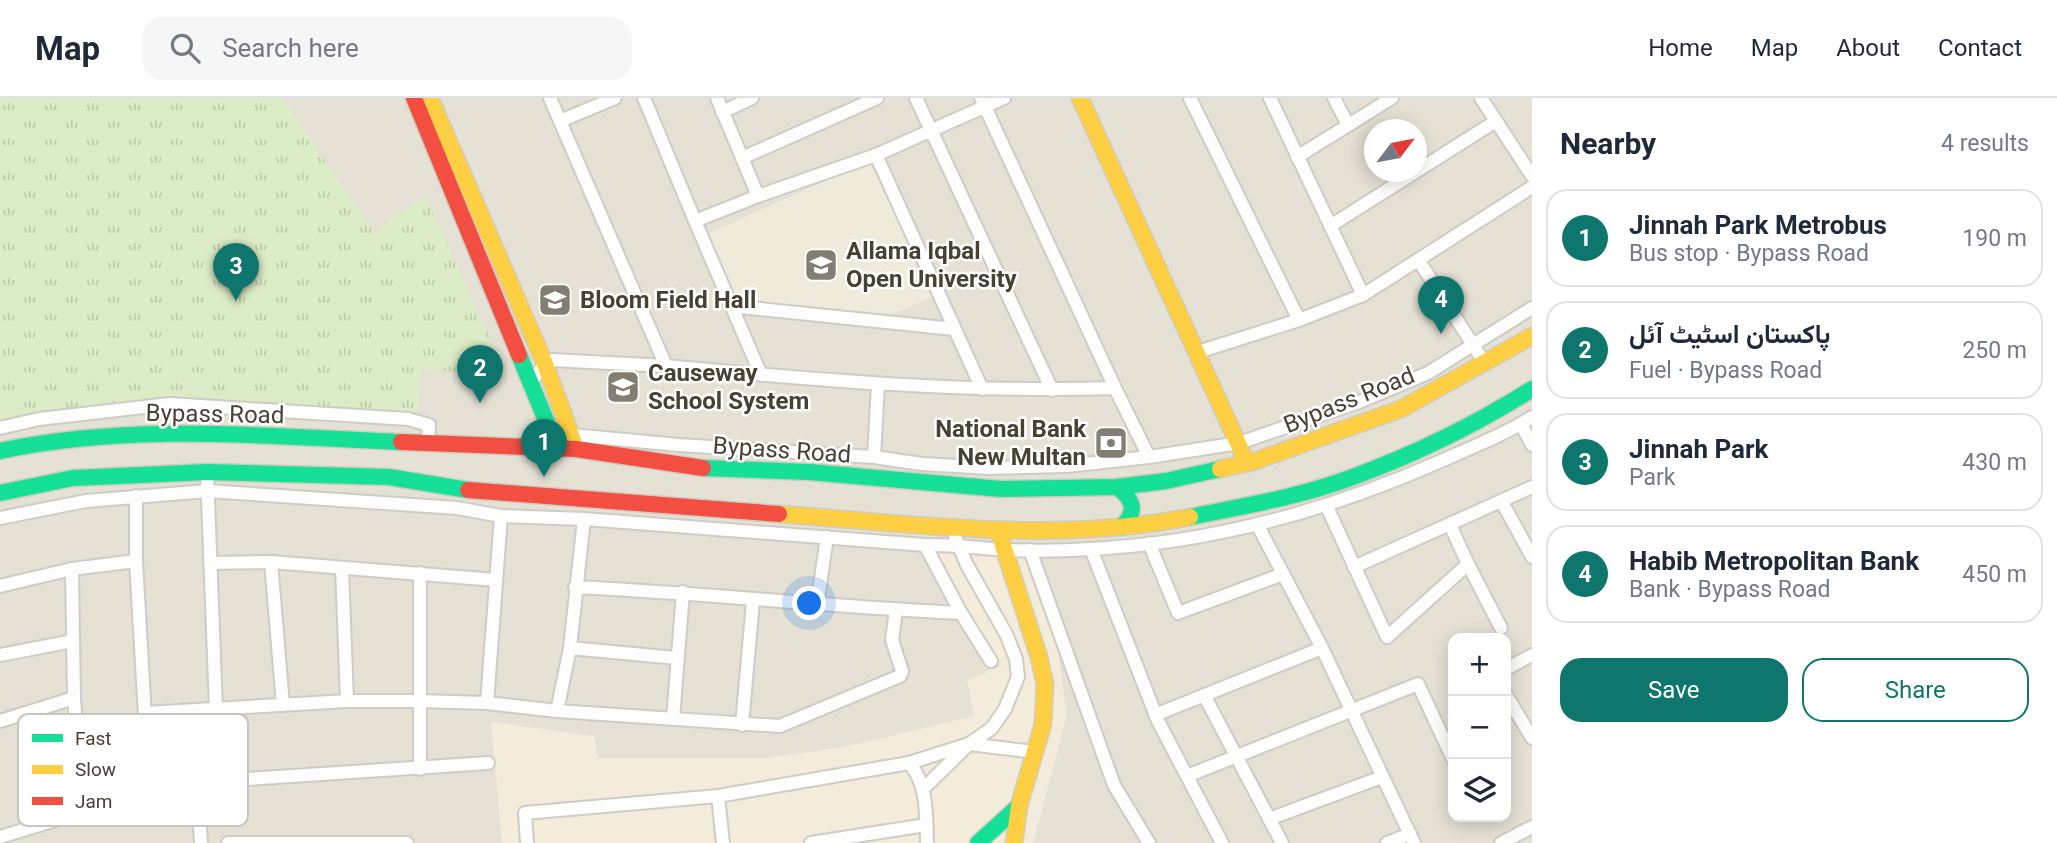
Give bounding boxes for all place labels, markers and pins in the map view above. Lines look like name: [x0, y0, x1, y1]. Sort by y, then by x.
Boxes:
place label: Allama Iqbal Open University: [846, 237, 1018, 293]
pin: 3: [213, 243, 259, 301]
school or university icon: Allama Iqbal Open University: [802, 246, 840, 284]
pin: 4: [1418, 276, 1464, 334]
school or university icon: Bloom Field Hall: [536, 281, 574, 319]
place label: Bloom Field Hall: [580, 286, 756, 314]
pin: 2: [457, 345, 503, 403]
place label: Causeway School System: [648, 359, 809, 415]
school or university icon: Causeway School System: [604, 368, 642, 406]
place label: National Bank New Multan: [935, 415, 1087, 471]
pin: 1: [521, 419, 567, 477]
bank icon: National Bank New Multan: [1092, 424, 1130, 462]

